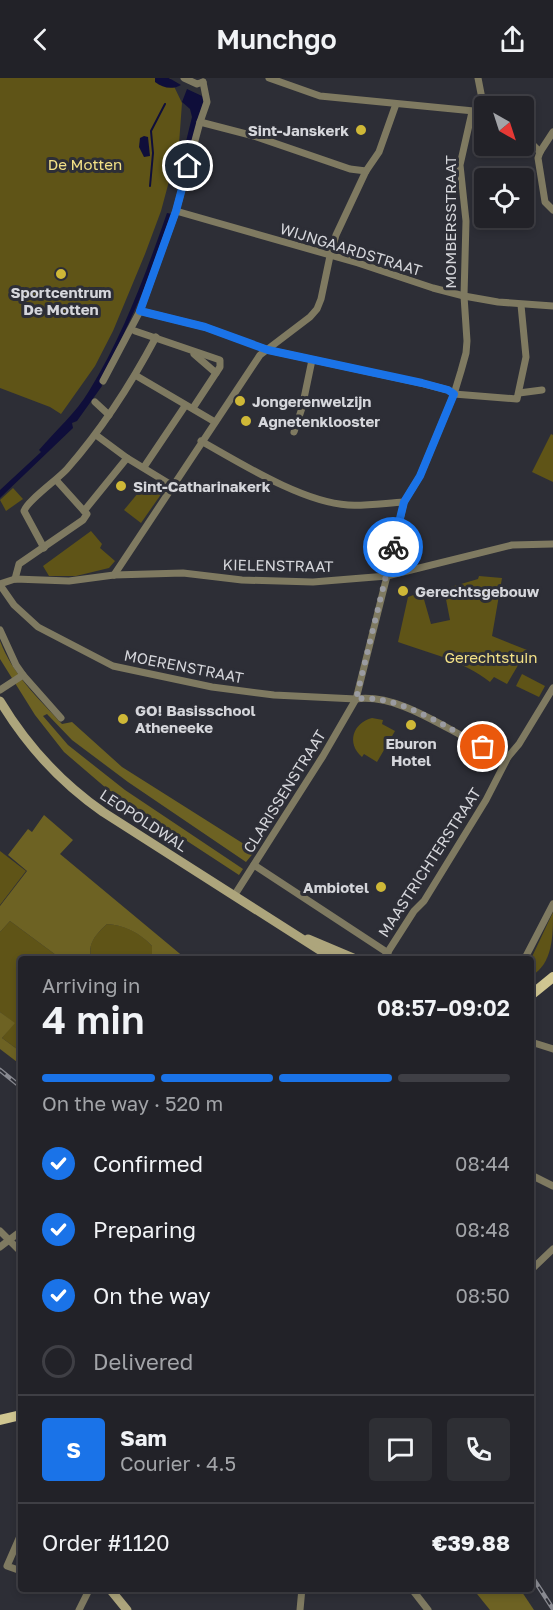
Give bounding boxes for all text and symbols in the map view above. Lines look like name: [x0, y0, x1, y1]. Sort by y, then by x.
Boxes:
icon: back: [24, 23, 57, 56]
text: Munchgo: [216, 23, 337, 55]
icon: share: [496, 23, 529, 56]
north arrow: [474, 96, 534, 156]
map controls: [474, 96, 534, 228]
place label: Sint-Janskerk: [248, 121, 349, 139]
marker: Sint-Janskerk: [354, 123, 368, 137]
pin: [162, 140, 213, 191]
icon: home: [171, 149, 204, 182]
park label: De Motten: [48, 155, 122, 173]
street label: MOMBERSSTRAAT: [441, 155, 459, 289]
button: locate: [474, 168, 534, 228]
street label: WIJNGAARDSTRAAT: [278, 219, 424, 279]
marker: Sportcentrum De Motten: [54, 267, 68, 281]
place label: Sportcentrum De Motten: [11, 283, 111, 318]
place label: Jongerenwelzijn: [252, 392, 371, 410]
marker: Jongerenwelzijn: [233, 394, 247, 408]
place label: Agnetenklooster: [258, 412, 380, 430]
marker: Agnetenklooster: [239, 414, 253, 428]
place label: Sint-Catharinakerk: [133, 477, 271, 495]
marker: Sint-Catharinakerk: [114, 479, 128, 493]
courier: [363, 517, 423, 577]
icon: bike: [377, 531, 410, 564]
street label: KIELENSTRAAT: [222, 555, 334, 575]
place label: Gerechtsgebouw: [415, 582, 540, 600]
marker: Gerechtsgebouw: [396, 584, 410, 598]
street label: MOERENSTRAAT: [123, 646, 245, 686]
park label: Gerechtstuin: [444, 648, 538, 666]
place label: GO! Basisschool Atheneeke: [135, 701, 255, 736]
marker: GO! Basisschool Atheneeke: [116, 712, 130, 726]
marker: Eburon Hotel: [404, 718, 418, 732]
pin: [457, 721, 508, 772]
street label: CLARISSENSTRAAT: [239, 726, 329, 856]
icon: bag: [466, 730, 499, 763]
place label: Eburon Hotel: [385, 734, 437, 769]
street label: MAASTRICHTERSTRAAT: [374, 784, 484, 940]
street label: LEOPOLDWAL: [97, 785, 191, 855]
place label: Ambiotel: [303, 878, 369, 896]
marker: Ambiotel: [374, 880, 388, 894]
text: Arriving in: [42, 973, 140, 997]
text: 08:57–09:02: [377, 994, 510, 1021]
text: 4 min: [42, 996, 145, 1043]
text: On the way · 520 m: [42, 1091, 223, 1115]
icon: check: [42, 1147, 75, 1180]
text: Confirmed: [93, 1150, 203, 1177]
text: 08:44: [455, 1151, 510, 1175]
icon: check: [42, 1213, 75, 1246]
text: Preparing: [93, 1216, 196, 1243]
text: 08:48: [455, 1217, 510, 1241]
icon: check: [42, 1279, 75, 1312]
text: On the way: [93, 1282, 211, 1309]
text: 08:50: [455, 1283, 510, 1307]
text: Delivered: [93, 1348, 193, 1375]
button: chat: [369, 1418, 432, 1481]
button: phone: [447, 1418, 510, 1481]
text: Sam: [120, 1424, 167, 1451]
text: S: [66, 1436, 81, 1463]
text: Courier · 4.5: [120, 1451, 236, 1475]
text: Order #1120: [42, 1529, 170, 1556]
text: €39.88: [432, 1529, 510, 1556]

